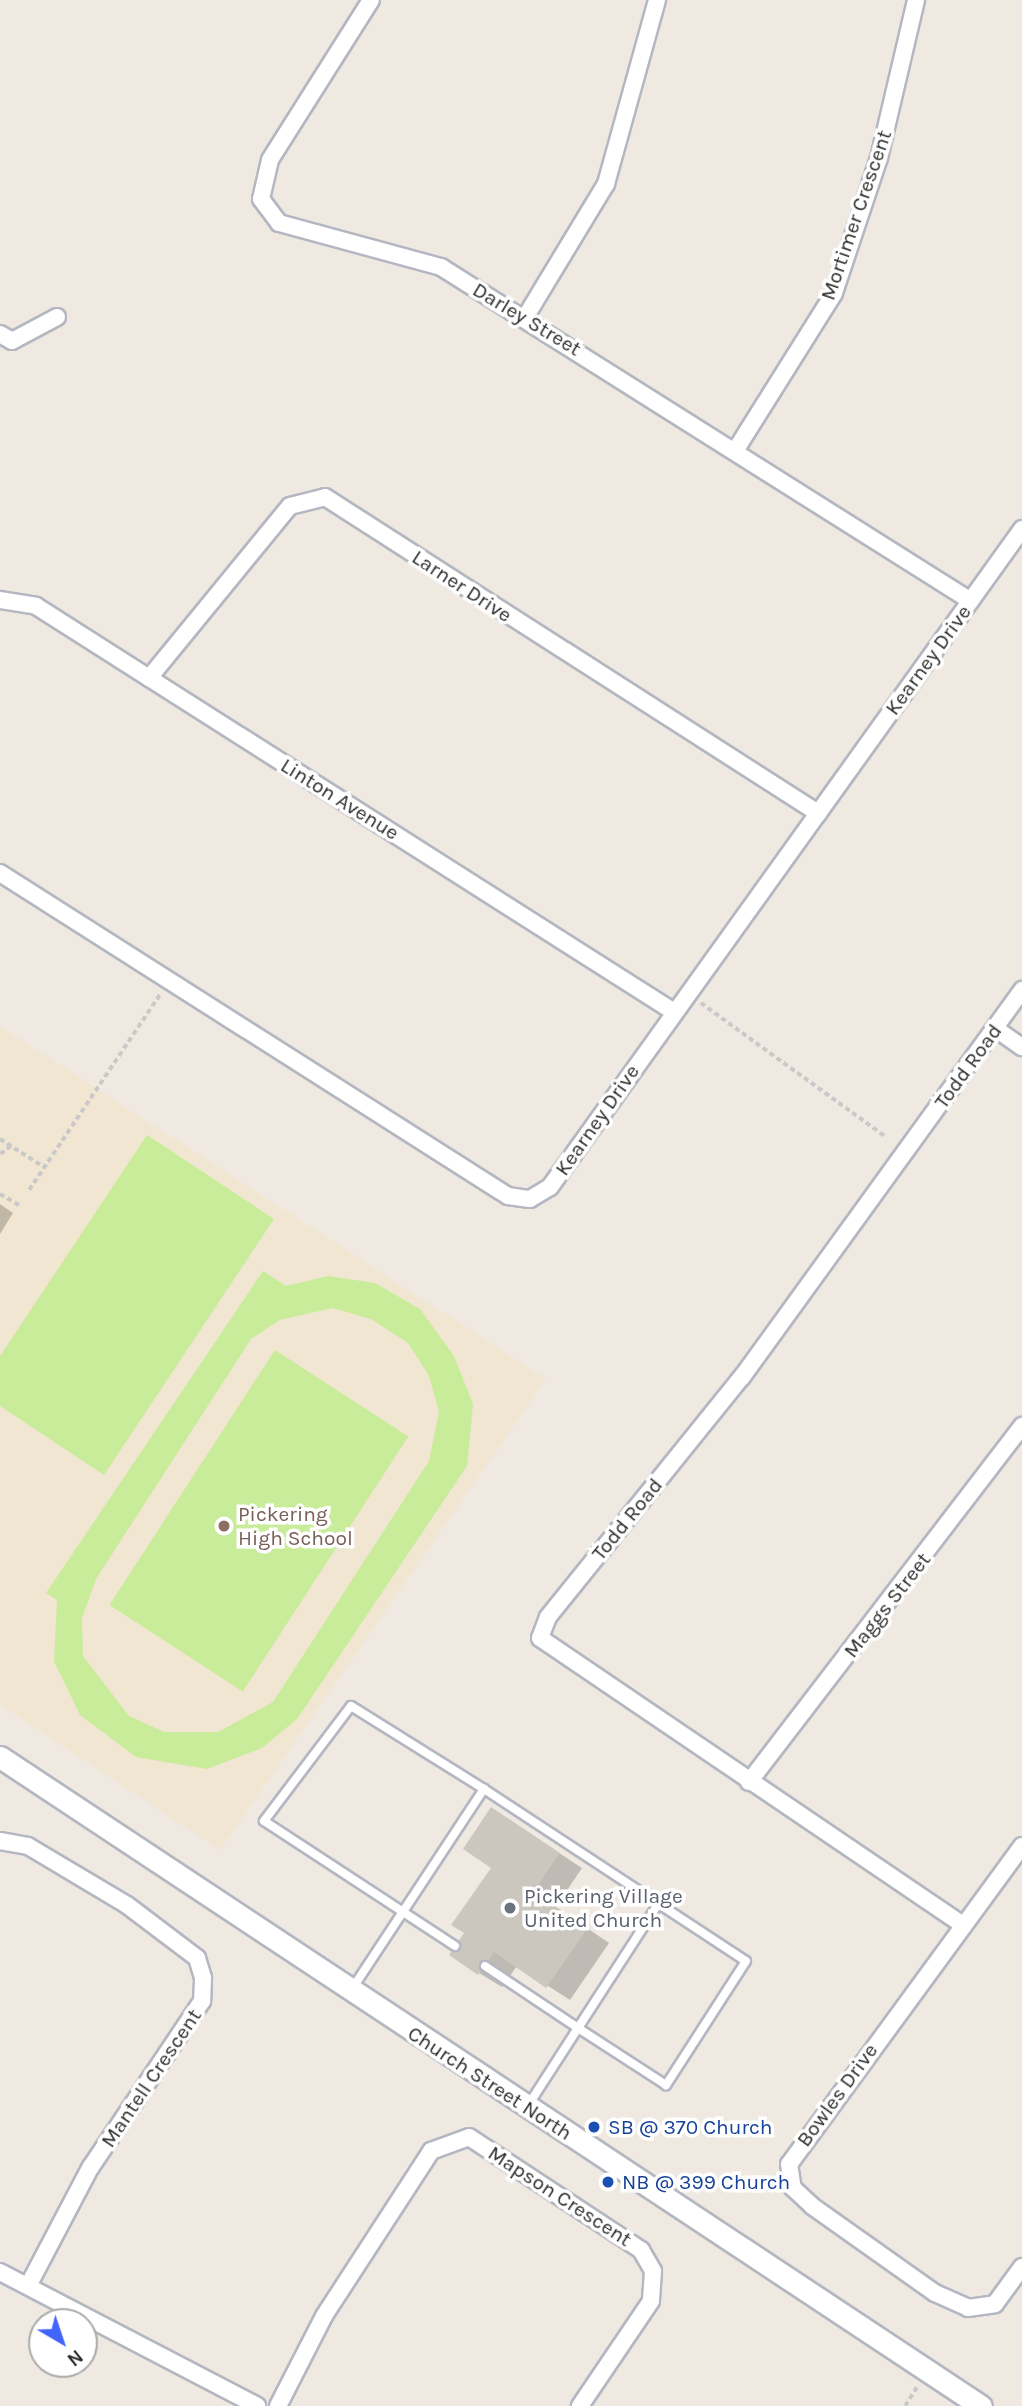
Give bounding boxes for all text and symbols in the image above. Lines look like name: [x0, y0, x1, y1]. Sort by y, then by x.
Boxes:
street label: Mortimer Crescent: [815, 127, 897, 303]
street label: Darley Street: [468, 277, 586, 361]
street label: Larner Drive: [407, 544, 517, 628]
street label: Kearney Drive: [880, 600, 976, 720]
street label: Linton Avenue: [276, 753, 404, 845]
street label: Todd Road: [929, 1019, 1007, 1113]
street label: Kearney Drive: [549, 1060, 645, 1180]
street label: Todd Road: [586, 1473, 668, 1565]
place label: Pickering High School: [238, 1501, 353, 1551]
marker: Pickering High School: [216, 1518, 232, 1534]
street label: Maggs Street: [838, 1547, 936, 1663]
place label: Pickering Village United Church: [524, 1883, 683, 1933]
marker: Pickering Village United Church: [502, 1900, 518, 1916]
street label: Mantell Crescent: [95, 2004, 207, 2152]
street label: Church Street North: [403, 2020, 577, 2146]
street label: Bowles Drive: [791, 2038, 883, 2152]
place label: SB @ 370 Church: [608, 2114, 773, 2140]
marker: SB @ 370 Church: [586, 2119, 602, 2135]
street label: Mapson Crescent: [483, 2140, 637, 2252]
place label: NB @ 399 Church: [622, 2169, 790, 2195]
marker: NB @ 399 Church: [600, 2174, 616, 2190]
north arrow: [28, 2308, 98, 2378]
text: N: [63, 2345, 87, 2371]

